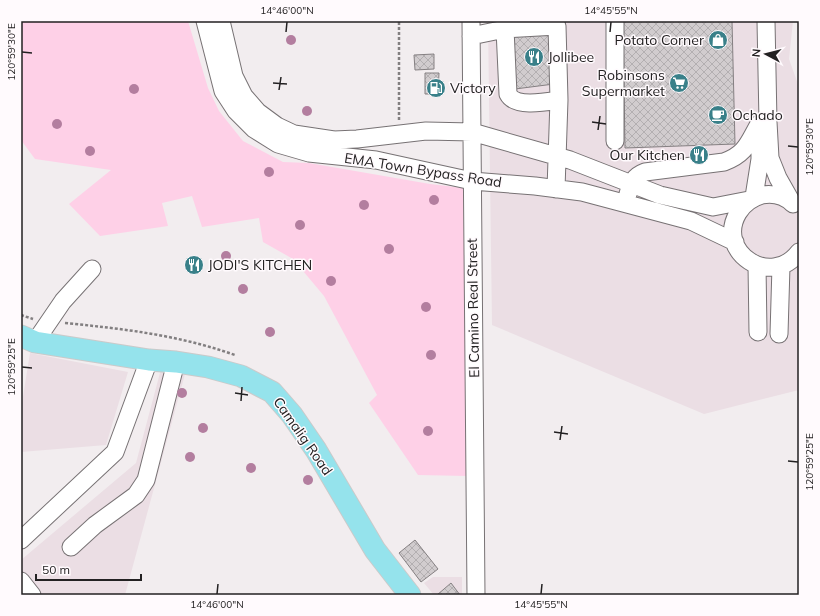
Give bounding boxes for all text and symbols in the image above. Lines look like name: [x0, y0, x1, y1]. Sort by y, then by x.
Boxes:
text: 14°46'00"N: [260, 4, 314, 17]
text: 14°45'55"N: [584, 4, 638, 17]
text: 120°59'30"E: [5, 23, 18, 81]
shop icon: Potato Corner: [707, 29, 729, 51]
place label: Potato Corner: [614, 31, 705, 49]
north arrow: [746, 34, 786, 74]
restaurant icon: Jollibee: [523, 46, 545, 68]
place label: Jollibee: [548, 48, 594, 66]
text: N: [749, 48, 764, 58]
place label: Robinsons Supermarket: [582, 66, 665, 100]
supermarket icon: Robinsons Supermarket: [668, 72, 690, 94]
fuel station icon: Victory: [425, 77, 447, 99]
place label: Victory: [450, 79, 496, 97]
cafe icon: Ochado: [707, 104, 729, 126]
place label: Ochado: [732, 106, 783, 124]
text: 120°59'30"E: [803, 118, 816, 176]
restaurant icon: Our Kitchen: [688, 144, 710, 166]
place label: Our Kitchen: [609, 146, 685, 164]
street label: EMA Town Bypass Road: [343, 149, 503, 191]
street label: El Camino Real Street: [463, 238, 483, 378]
restaurant icon: JODI'S KITCHEN: [183, 254, 205, 276]
place label: JODI'S KITCHEN: [208, 256, 312, 274]
text: 120°59'25"E: [5, 338, 18, 396]
street label: Camalig Road: [269, 393, 337, 479]
text: 120°59'25"E: [803, 433, 816, 491]
scale bar: [36, 556, 141, 582]
text: 50 m: [42, 562, 70, 577]
text: 14°46'00"N: [190, 598, 244, 611]
text: 14°45'55"N: [514, 598, 568, 611]

